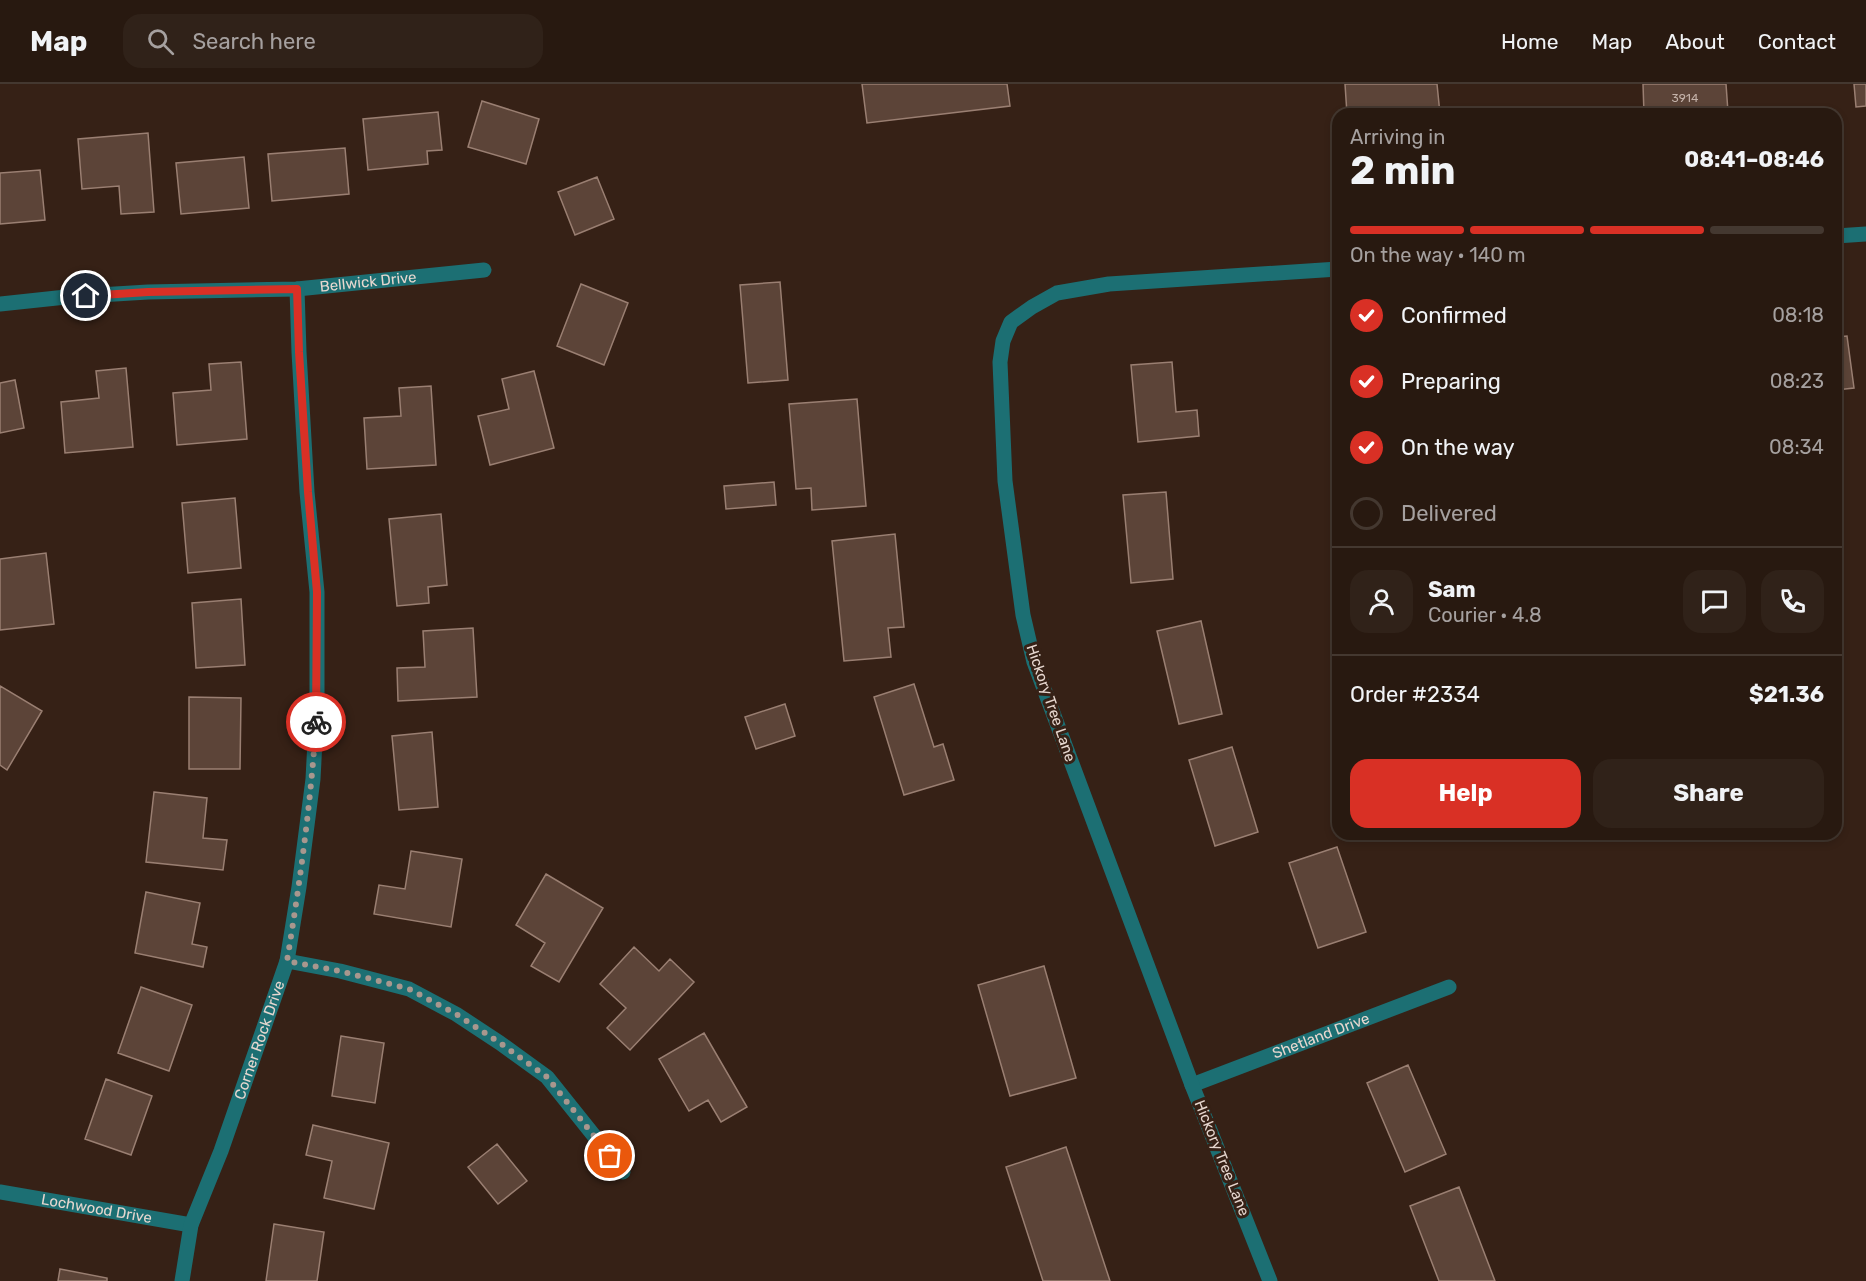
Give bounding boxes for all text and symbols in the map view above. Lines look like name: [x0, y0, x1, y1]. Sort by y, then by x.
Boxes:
search box: [123, 14, 543, 68]
text: Map: [30, 25, 87, 58]
icon: search: [144, 25, 177, 58]
text: Search here: [192, 28, 316, 55]
text: Home: [1501, 29, 1558, 54]
text: Map: [1591, 29, 1632, 54]
text: About: [1665, 29, 1725, 54]
text: Contact: [1758, 29, 1836, 54]
house number: 3914: [1672, 91, 1699, 105]
text: Arriving in: [1350, 125, 1445, 149]
text: 08:41–08:46: [1684, 146, 1824, 173]
text: 2 min: [1350, 148, 1456, 194]
text: On the way · 140 m: [1350, 243, 1526, 267]
street label: Bellwick Drive: [319, 268, 417, 296]
pin: [60, 270, 111, 321]
icon: home: [69, 279, 102, 312]
icon: check: [1350, 299, 1383, 332]
text: Confirmed: [1401, 302, 1507, 329]
text: 08:18: [1772, 303, 1824, 327]
icon: check: [1350, 365, 1383, 398]
text: Preparing: [1401, 368, 1501, 395]
text: 08:23: [1770, 369, 1824, 393]
icon: check: [1350, 431, 1383, 464]
text: On the way: [1401, 434, 1515, 461]
text: 08:34: [1769, 435, 1824, 459]
text: Delivered: [1401, 500, 1497, 527]
button: person: [1350, 570, 1413, 633]
button: chat: [1683, 570, 1746, 633]
button: phone: [1761, 570, 1824, 633]
text: Sam: [1428, 576, 1476, 603]
text: Courier · 4.8: [1428, 603, 1542, 627]
street label: Hickory Tree Lane: [1022, 642, 1080, 764]
text: Order #2334: [1350, 681, 1480, 708]
text: $21.36: [1749, 681, 1824, 708]
courier: [286, 692, 346, 752]
icon: bike: [300, 706, 333, 739]
button: Help: [1350, 759, 1581, 828]
button: Share: [1593, 759, 1824, 828]
street label: Corner Rock Drive: [231, 978, 289, 1102]
street label: Shetland Drive: [1270, 1009, 1372, 1063]
street label: Hickory Tree Lane: [1191, 1098, 1253, 1218]
pin: [584, 1130, 635, 1181]
icon: bag: [593, 1139, 626, 1172]
street label: Lochwood Drive: [40, 1190, 153, 1227]

